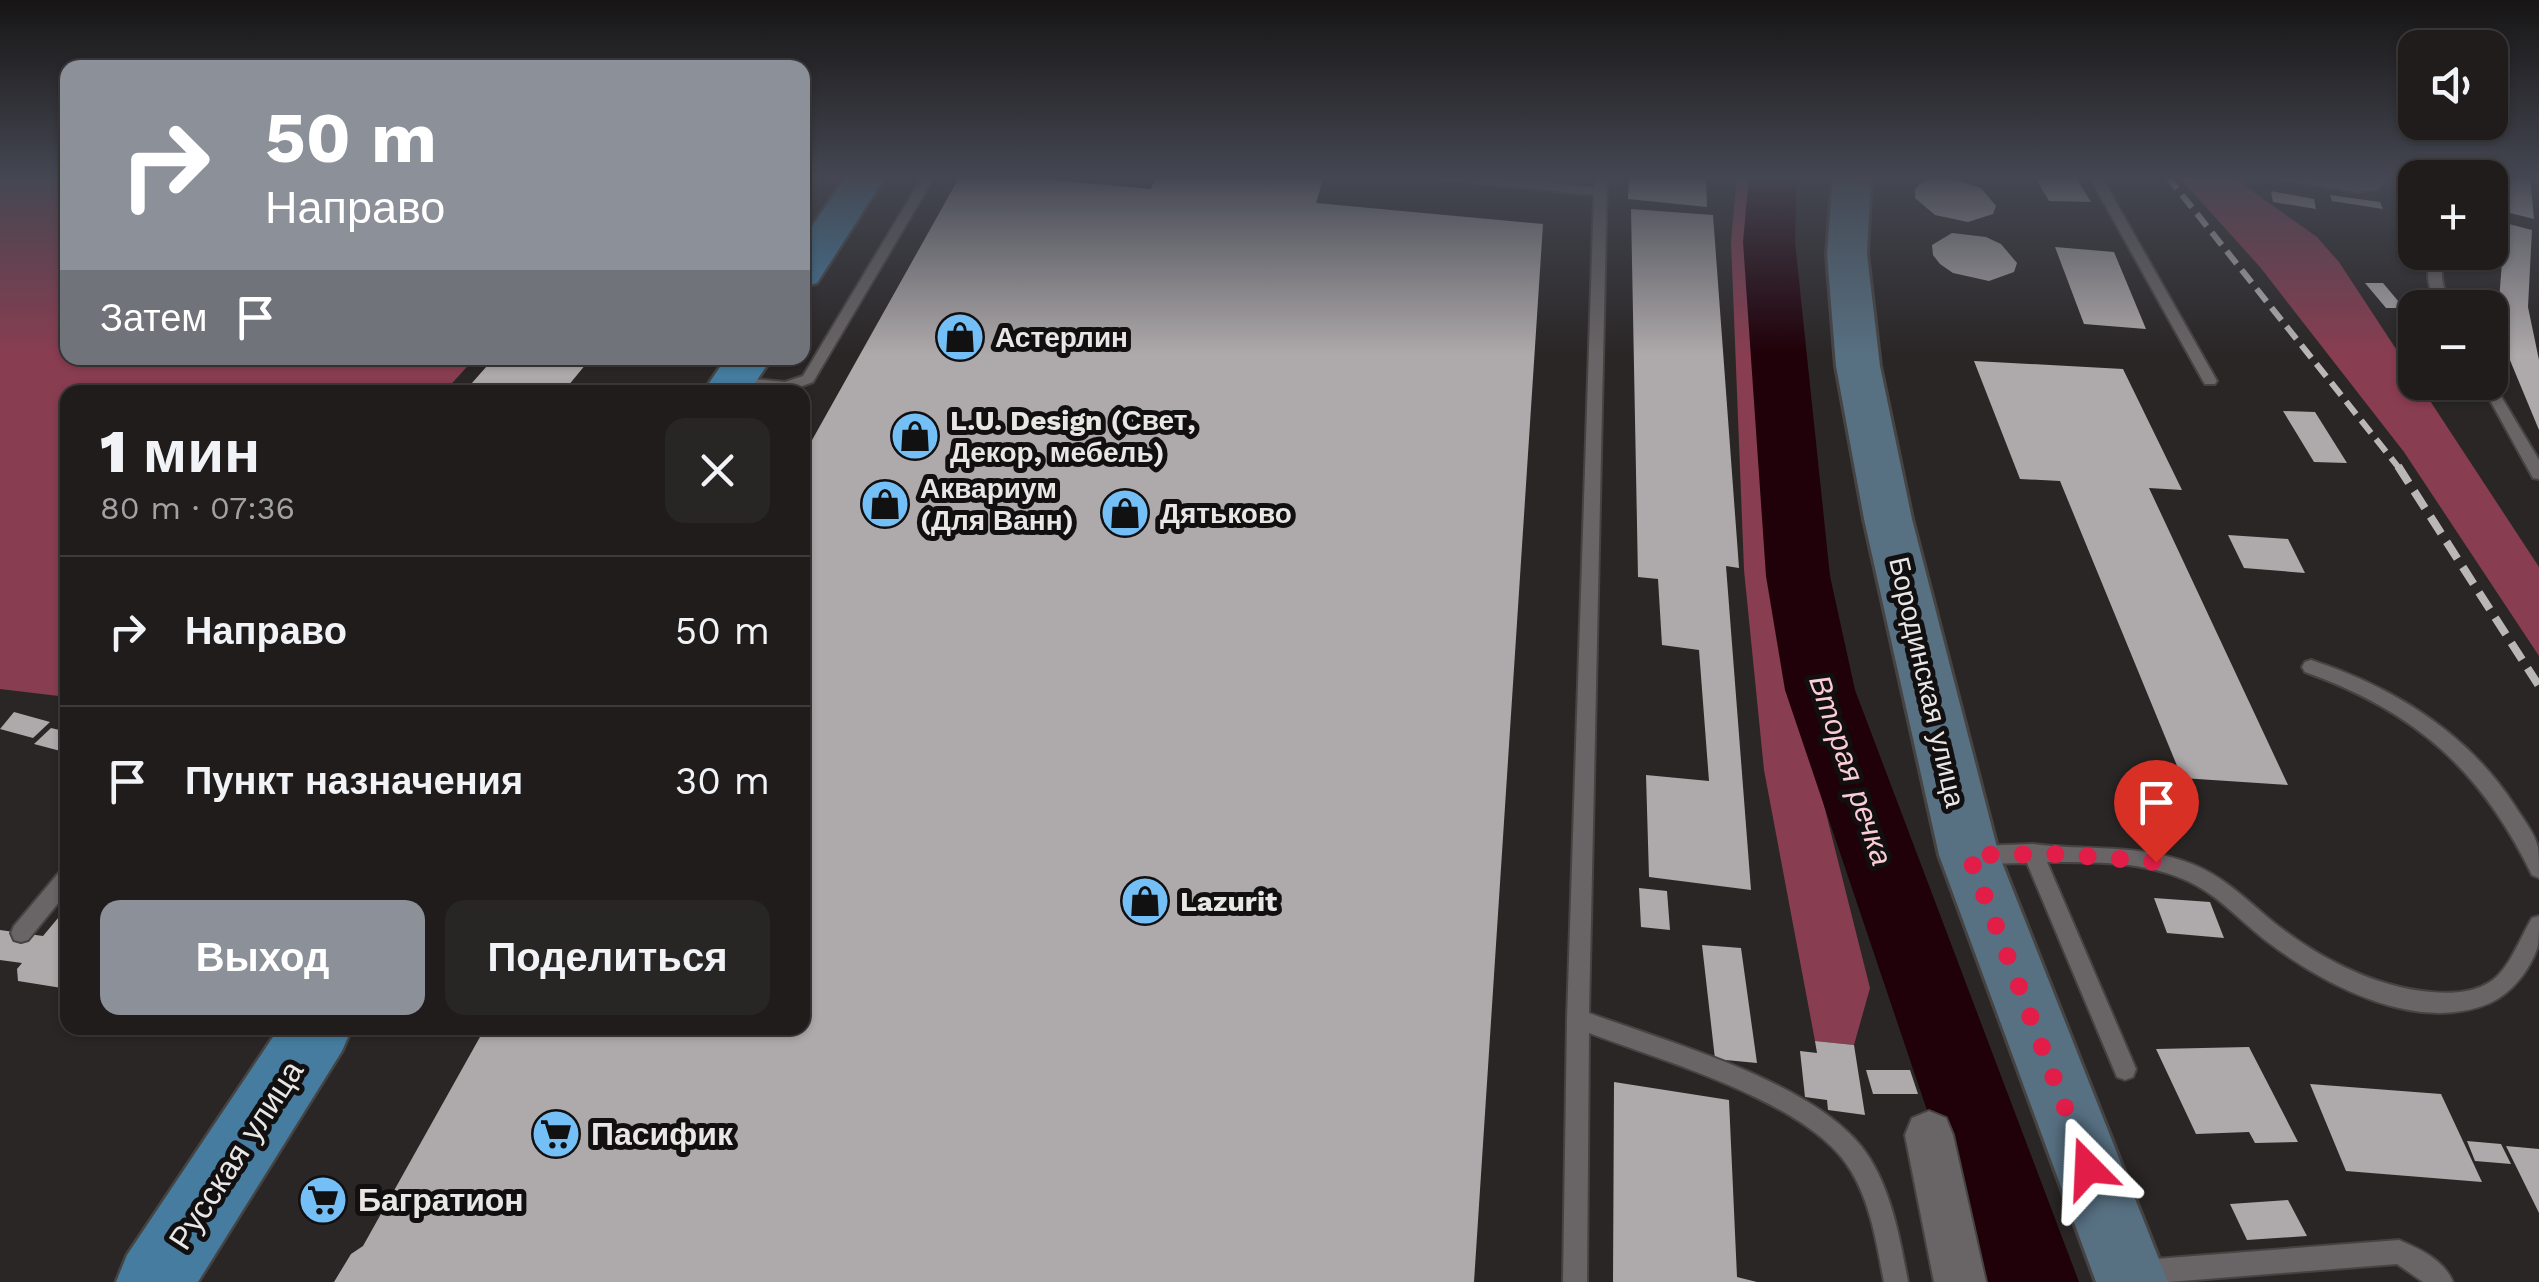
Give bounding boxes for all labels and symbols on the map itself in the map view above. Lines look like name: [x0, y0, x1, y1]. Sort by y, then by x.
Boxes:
shop icon: Астерлин: [934, 311, 986, 363]
place label: Астерлин: [995, 321, 1128, 354]
place label: L.U. Design (Свет, Декор, мебель): [950, 404, 1196, 469]
shop icon: L.U. Design (Свет, Декор, мебель): [889, 410, 941, 462]
place label: Аквариум (Для Ванн): [920, 472, 1074, 537]
shop icon: Аквариум (Для Ванн): [859, 478, 911, 530]
shop icon: Дятьково: [1099, 487, 1151, 539]
place label: Дятьково: [1160, 497, 1292, 530]
street label: Бородинская улица: [1882, 554, 1972, 811]
water label: Вторая речка: [1802, 670, 1900, 870]
pin: [2114, 760, 2199, 863]
shop icon: Lazurit: [1119, 875, 1171, 927]
place label: Lazurit: [1180, 885, 1277, 918]
street label: Русская улица: [161, 1053, 311, 1257]
supermarket icon: Пасифик: [530, 1108, 582, 1160]
place label: Пасифик: [591, 1115, 734, 1153]
position arrow: [2036, 1116, 2140, 1220]
supermarket icon: Багратион: [297, 1174, 349, 1226]
place label: Багратион: [358, 1181, 524, 1219]

